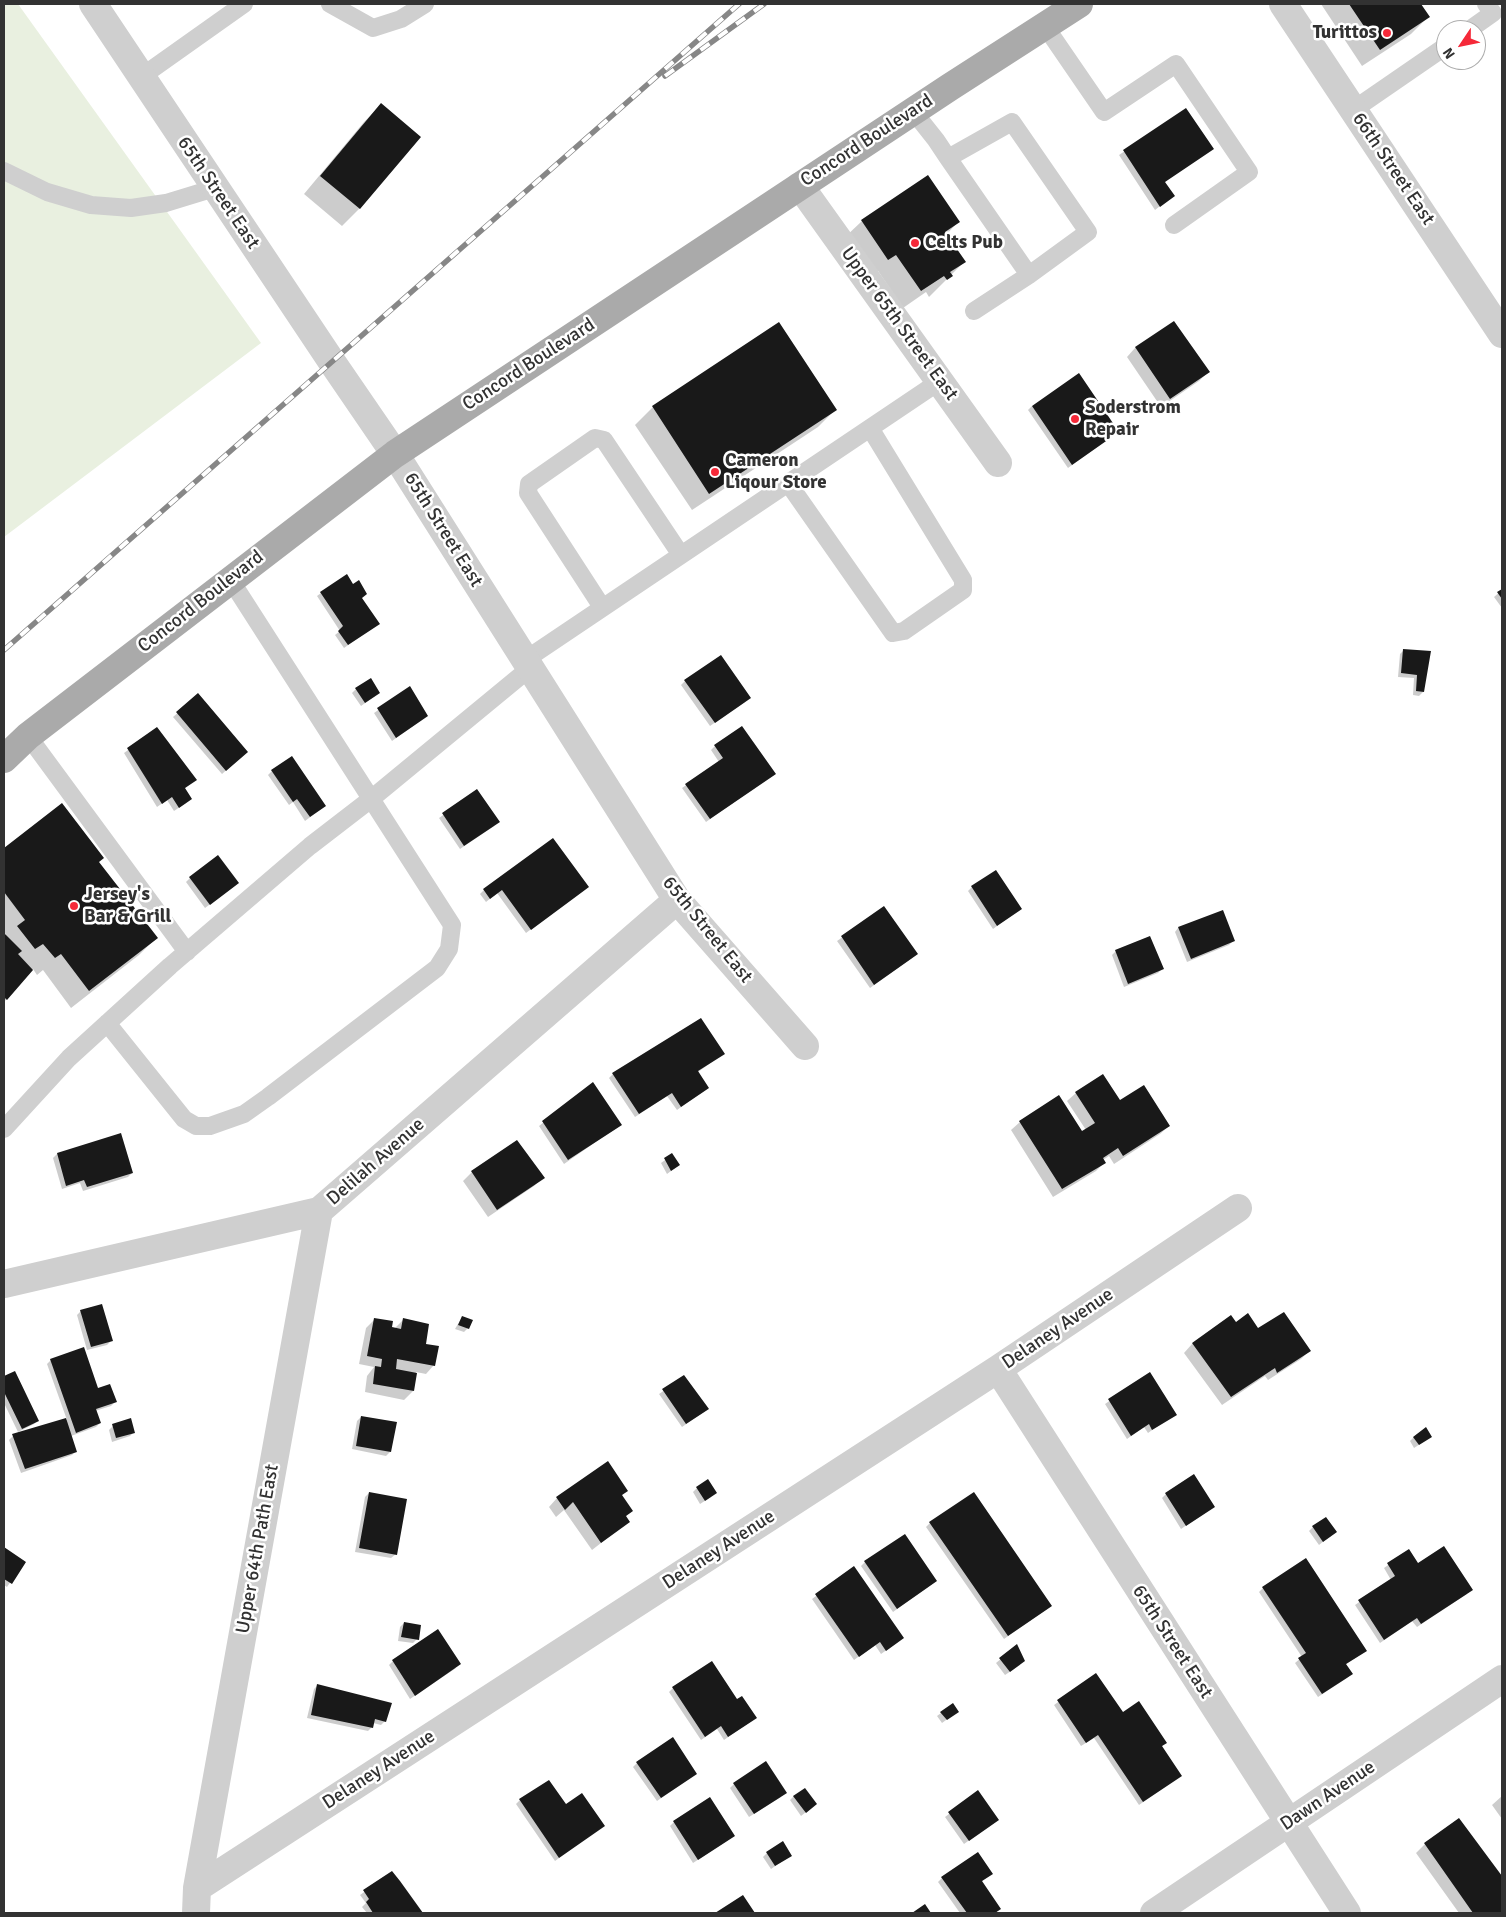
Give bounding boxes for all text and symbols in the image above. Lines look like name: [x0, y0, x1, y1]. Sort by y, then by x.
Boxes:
north arrow: [1436, 20, 1486, 70]
place label: Turittos: [1313, 22, 1377, 44]
marker: Turittos: [1381, 27, 1393, 39]
text: N: [1439, 44, 1459, 62]
street label: Concord Boulevard: [797, 90, 937, 192]
street label: 66th Street East: [1347, 108, 1439, 230]
street label: 65th Street East: [172, 132, 264, 254]
place label: Celts Pub: [925, 232, 1003, 254]
marker: Celts Pub: [909, 237, 921, 249]
street label: Upper 65th Street East: [836, 243, 962, 405]
street label: Concord Boulevard: [459, 314, 599, 416]
place label: Soderstrom Repair: [1085, 397, 1181, 441]
marker: Soderstrom Repair: [1069, 413, 1081, 425]
place label: Cameron Liqour Store: [725, 450, 827, 494]
marker: Cameron Liqour Store: [709, 466, 721, 478]
street label: 65th Street East: [399, 469, 487, 591]
street label: Concord Boulevard: [134, 546, 268, 658]
street label: 65th Street East: [657, 872, 757, 988]
place label: Jersey's Bar & Grill: [84, 884, 172, 928]
marker: Jersey's Bar & Grill: [68, 900, 80, 912]
street label: Delilah Avenue: [323, 1113, 429, 1211]
street label: Delaney Avenue: [998, 1283, 1118, 1375]
street label: Upper 64th Path East: [232, 1463, 284, 1635]
street label: Delaney Avenue: [659, 1505, 779, 1595]
street label: 65th Street East: [1127, 1581, 1217, 1703]
street label: Delaney Avenue: [319, 1725, 439, 1815]
street label: Dawn Avenue: [1276, 1756, 1380, 1836]

